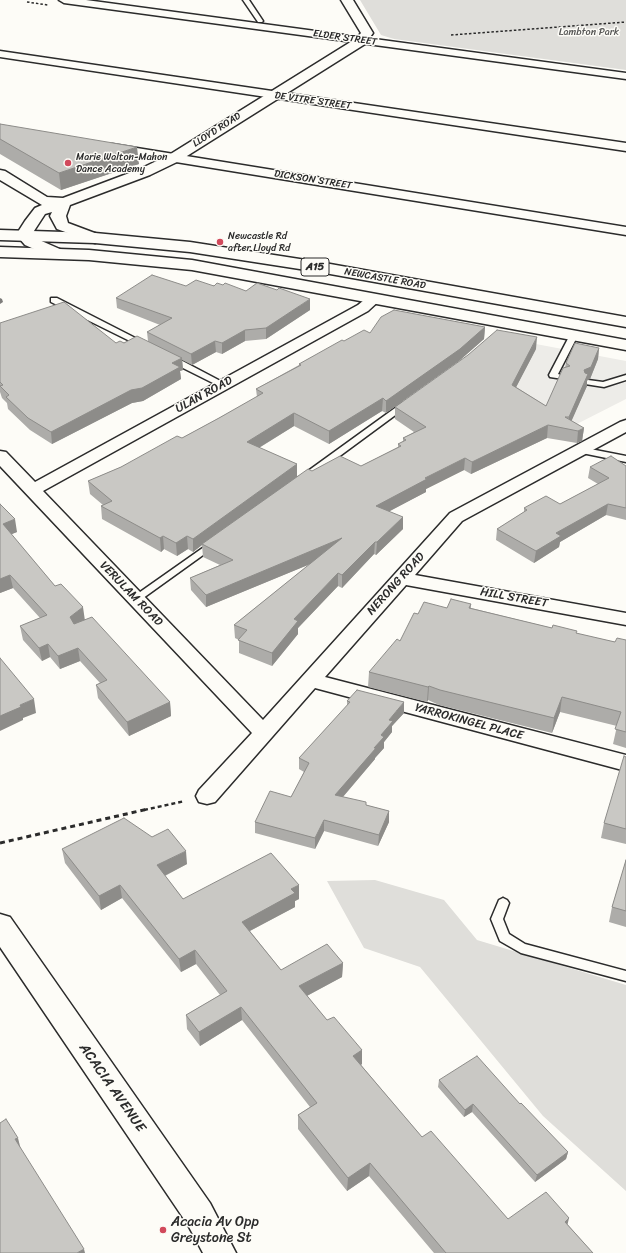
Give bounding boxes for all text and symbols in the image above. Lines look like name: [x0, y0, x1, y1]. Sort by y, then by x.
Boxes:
park label: Lambton Park: [559, 26, 619, 38]
street label: ELDER STREET: [312, 28, 378, 48]
street label: DE VITRE STREET: [274, 90, 352, 112]
street label: LLOYD ROAD: [191, 110, 243, 150]
place label: Marie Walton-Mahon Dance Academy: [76, 151, 167, 174]
marker: Marie Walton-Mahon Dance Academy: [63, 158, 73, 168]
street label: DICKSON STREET: [273, 168, 353, 192]
place label: Newcastle Rd after Lloyd Rd: [228, 230, 290, 254]
marker: Newcastle Rd after Lloyd Rd: [215, 237, 225, 247]
road number: A15: [301, 258, 329, 276]
street label: NEWCASTLE ROAD: [343, 266, 427, 292]
street label: ULAN ROAD: [173, 373, 235, 417]
street label: NERONG ROAD: [364, 550, 428, 618]
street label: VERULAM ROAD: [97, 559, 165, 629]
street label: HILL STREET: [479, 585, 549, 611]
street label: YARROKINGEL PLACE: [413, 701, 525, 743]
street label: ACACIA AVENUE: [75, 1040, 149, 1136]
place label: Acacia Av Opp Greystone St: [171, 1214, 259, 1246]
marker: Acacia Av Opp Greystone St: [158, 1225, 168, 1235]

